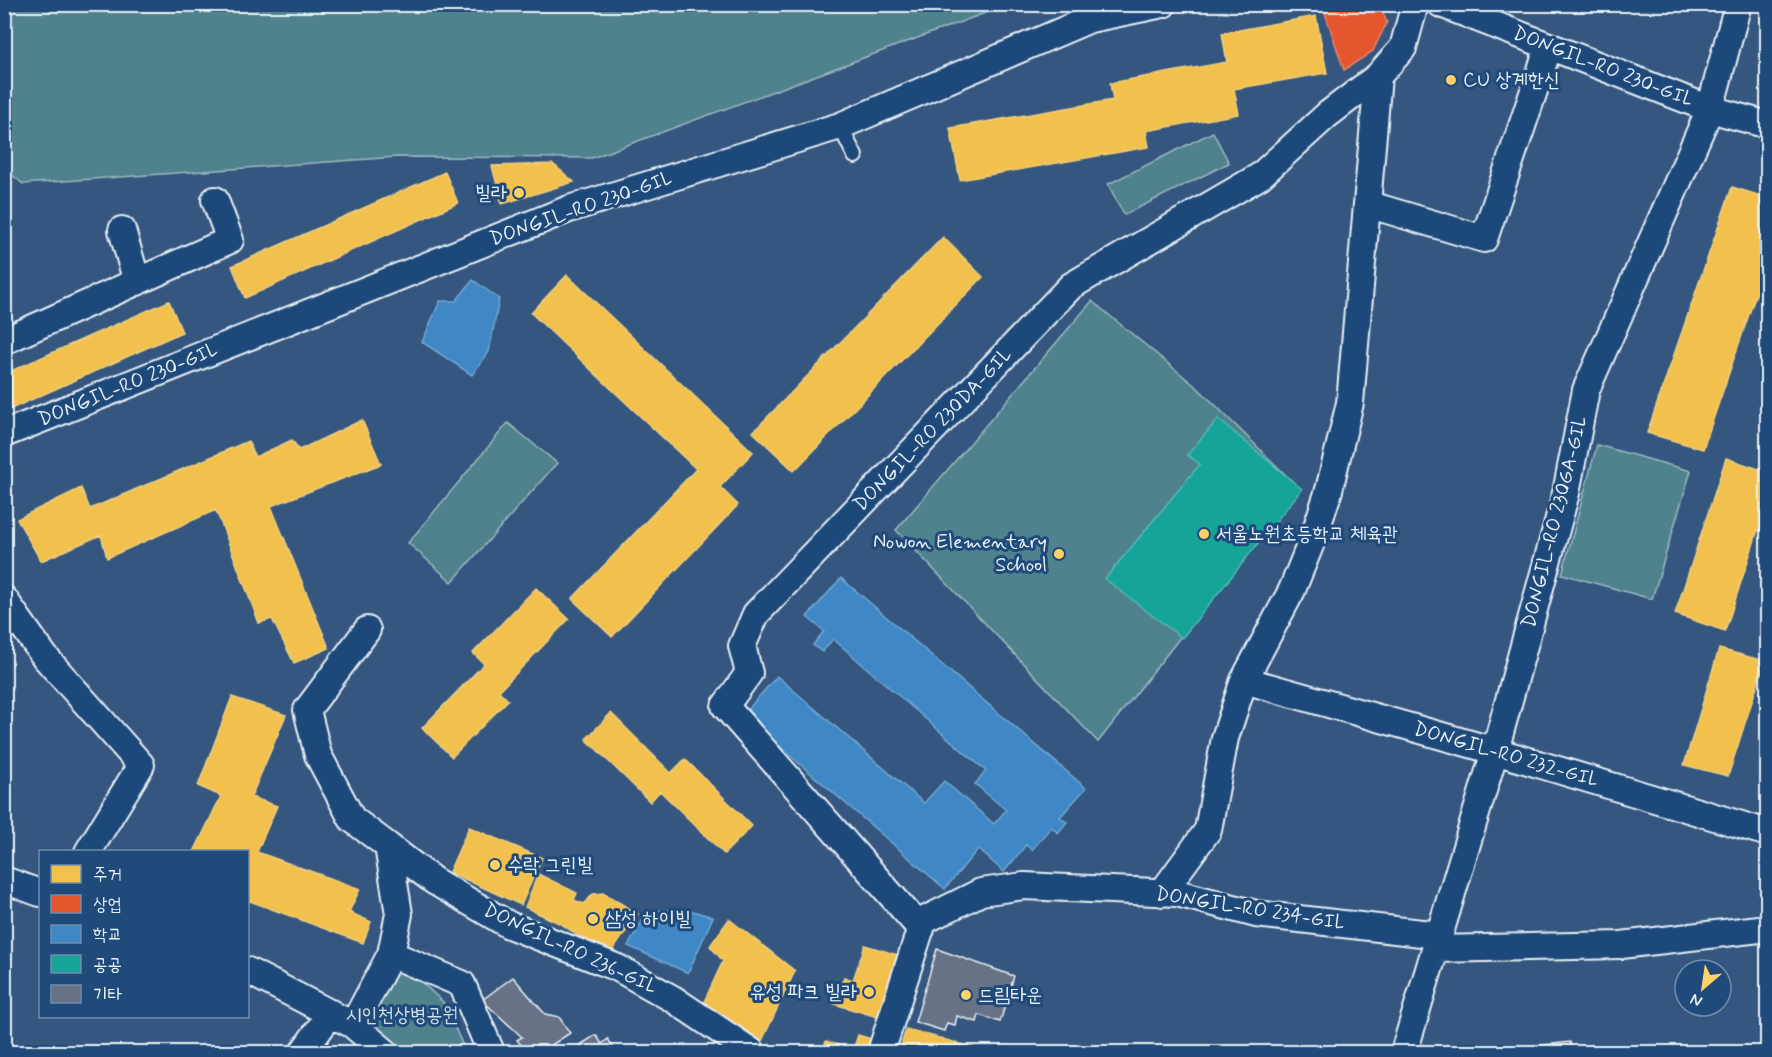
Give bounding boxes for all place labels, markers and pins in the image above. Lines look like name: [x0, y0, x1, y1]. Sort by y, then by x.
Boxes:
place label: CU 상계한신: [1463, 67, 1560, 94]
marker: CU 상계한신: [1444, 73, 1458, 87]
place label: 빌라: [475, 180, 507, 207]
marker: 빌라: [512, 186, 526, 200]
place label: 서울노원초등학교 체육관: [1216, 521, 1398, 548]
marker: 서울노원초등학교 체육관: [1197, 527, 1211, 541]
place label: Nowon Elementary School: [873, 529, 1047, 579]
marker: Nowon Elementary School: [1052, 547, 1066, 561]
place label: 수락 그린빌: [507, 852, 594, 879]
marker: 수락 그린빌: [488, 858, 502, 872]
place label: 삼성 하이빌: [605, 906, 692, 933]
marker: 삼성 하이빌: [586, 912, 600, 926]
place label: 유성 파크 빌라: [750, 979, 857, 1006]
place label: 드림타운: [978, 982, 1042, 1009]
marker: 유성 파크 빌라: [862, 985, 876, 999]
marker: 드림타운: [959, 988, 973, 1002]

